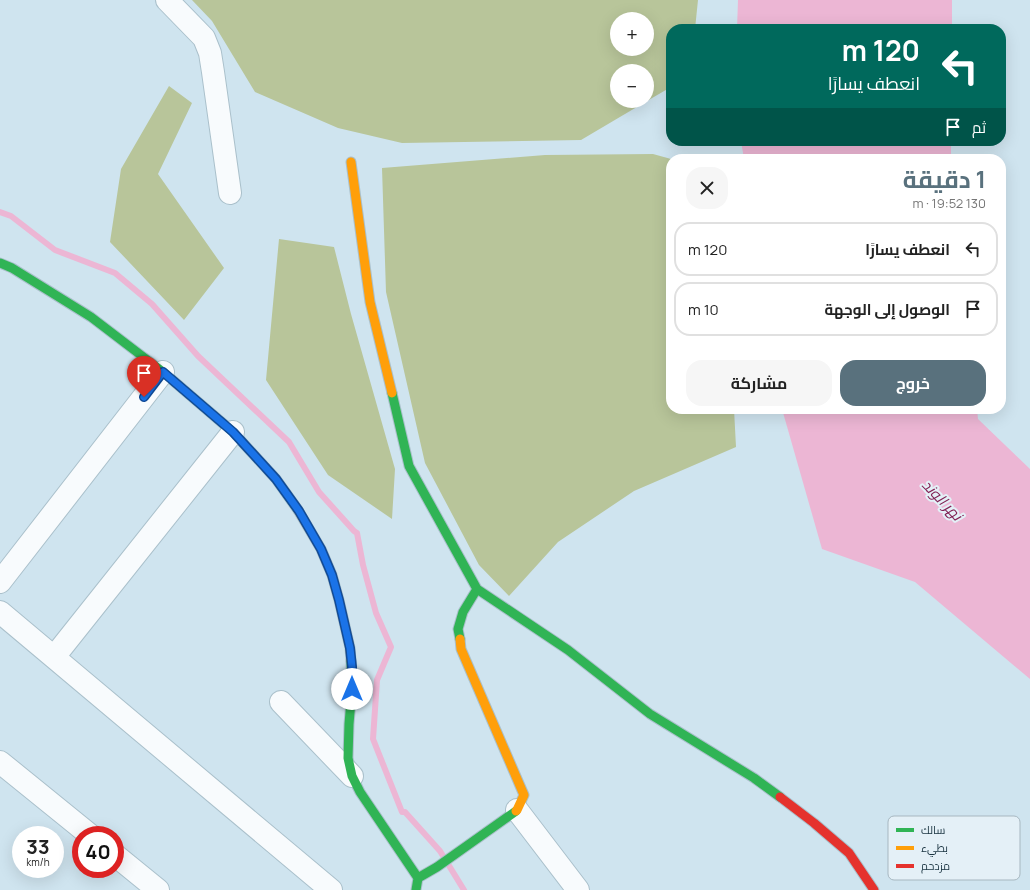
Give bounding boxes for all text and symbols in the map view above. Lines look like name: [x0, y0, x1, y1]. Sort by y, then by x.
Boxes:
map controls: [610, 12, 654, 108]
button: +: [610, 12, 654, 56]
text: 120 m: [842, 31, 920, 69]
icon: left: [934, 40, 986, 92]
button: −: [610, 64, 654, 108]
text: انعطف يسارًا: [828, 71, 920, 95]
icon: arrive: [942, 116, 964, 138]
text: ثم: [972, 117, 986, 138]
text: 1 دقيقة: [903, 162, 986, 195]
button: close: [686, 167, 728, 209]
text: 130 m · 19:52: [912, 194, 986, 212]
icon: left: [962, 238, 984, 260]
text: 120 m: [688, 239, 727, 260]
text: انعطف يسارًا: [865, 239, 950, 260]
icon: arrive: [962, 298, 984, 320]
text: 10 m: [688, 299, 719, 320]
text: الوصول إلى الوجهة: [824, 299, 950, 320]
pin: [127, 356, 161, 397]
button: مشاركة: [686, 360, 832, 406]
button: خروج: [840, 360, 986, 406]
icon: arrive: [133, 362, 155, 384]
water label: نهر الوند: [917, 474, 969, 526]
position arrow: [331, 668, 373, 710]
legend: [888, 816, 1020, 880]
text: سالك: [921, 822, 945, 837]
speed limit sign: 40: [72, 826, 124, 878]
text: 33: [26, 833, 50, 860]
text: بطيء: [921, 840, 948, 857]
text: km/h: [26, 855, 50, 869]
text: مزدحم: [921, 858, 950, 874]

